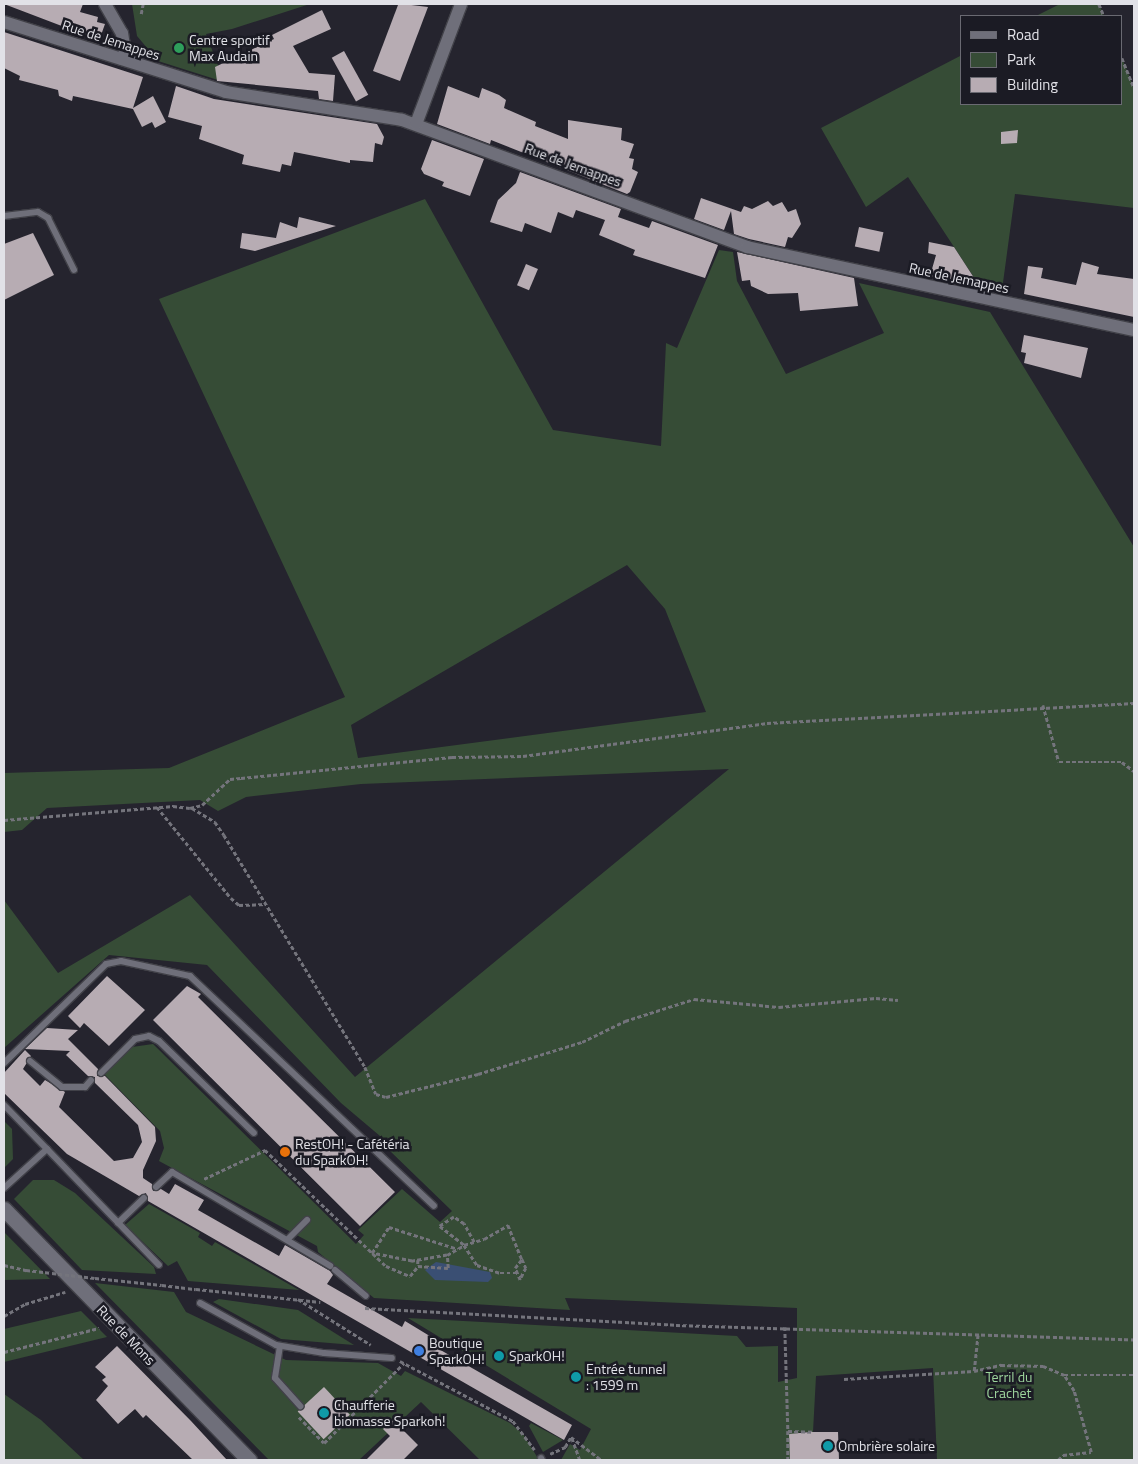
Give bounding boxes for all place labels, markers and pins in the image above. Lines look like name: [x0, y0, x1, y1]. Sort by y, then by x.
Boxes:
place label: Centre sportif Max Audain: [189, 32, 270, 64]
marker: Centre sportif Max Audain: [173, 42, 185, 54]
place label: RestOH! - Cafétéria du SparkOH!: [295, 1136, 410, 1168]
marker: RestOH! - Cafétéria du SparkOH!: [279, 1146, 291, 1158]
place label: Boutique SparkOH!: [429, 1335, 485, 1368]
marker: Boutique SparkOH!: [413, 1345, 425, 1357]
place label: SparkOH!: [509, 1348, 565, 1364]
marker: SparkOH!: [493, 1350, 505, 1362]
place label: Entrée tunnel : 1599 m: [586, 1361, 666, 1394]
marker: Entrée tunnel : 1599 m: [570, 1371, 582, 1383]
place label: Chaufferie biomasse Sparkoh!: [334, 1397, 445, 1430]
marker: Chaufferie biomasse Sparkoh!: [318, 1407, 330, 1419]
place label: Ombrière solaire: [838, 1438, 935, 1454]
marker: Ombrière solaire: [822, 1440, 834, 1452]

